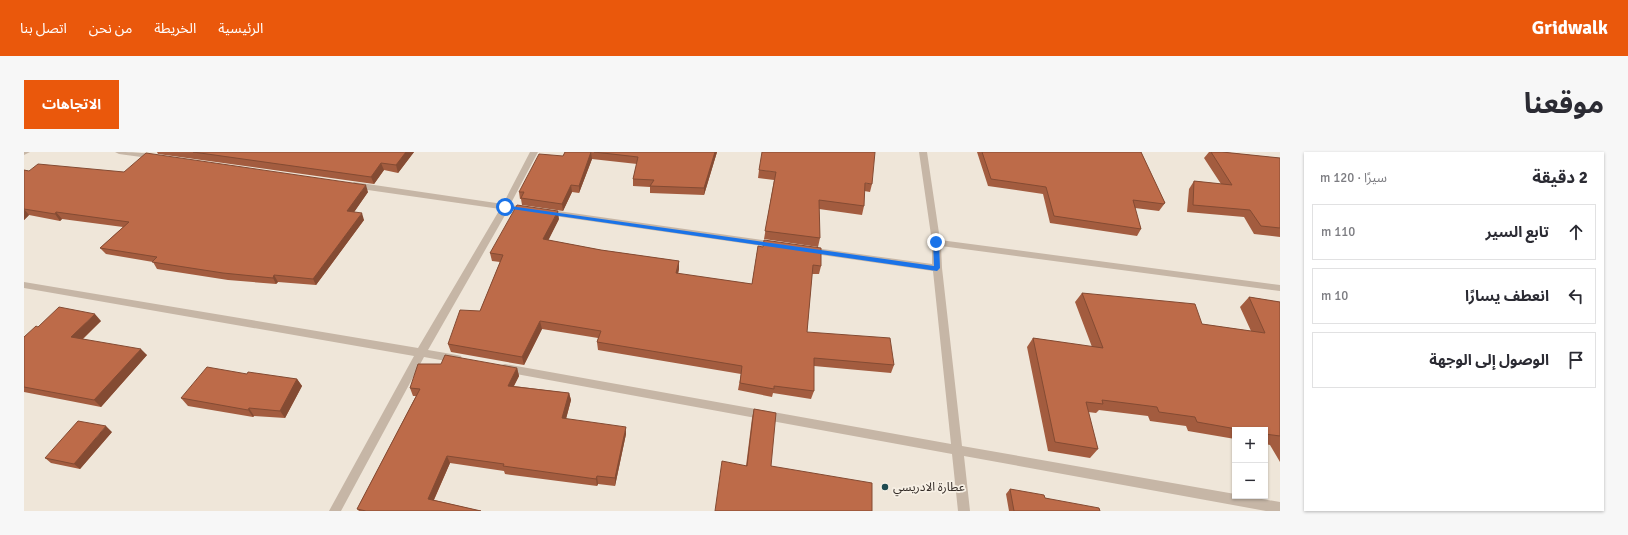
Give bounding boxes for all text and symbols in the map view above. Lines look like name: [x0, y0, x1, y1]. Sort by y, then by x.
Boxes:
text: Gridwalk: [1532, 16, 1608, 40]
text: اتصل بنا: [20, 20, 67, 37]
text: من نحن: [89, 20, 132, 37]
text: الخريطة: [154, 20, 196, 37]
text: الرئيسية: [218, 20, 263, 37]
button: الاتجاهات: [24, 80, 119, 129]
text: موقعنا: [1524, 87, 1604, 121]
text: 2 دقيقة: [1532, 167, 1588, 188]
text: سيرًا · 120 m: [1320, 170, 1387, 186]
route start: [496, 198, 514, 216]
icon: ahead: [1565, 221, 1587, 243]
text: تابع السير: [1486, 223, 1549, 241]
text: 110 m: [1321, 224, 1355, 240]
route end: [927, 233, 945, 251]
icon: left: [1565, 285, 1587, 307]
text: انعطف يسارًا: [1465, 287, 1549, 305]
text: 10 m: [1321, 288, 1348, 304]
icon: arrive: [1565, 349, 1587, 371]
text: الوصول إلى الوجهة: [1429, 351, 1549, 369]
map controls: [1232, 427, 1268, 499]
button: +: [1232, 427, 1268, 463]
button: −: [1232, 463, 1268, 499]
place label: عطارة الادريسي: [893, 480, 965, 497]
marker: عطارة الادريسي: [880, 482, 890, 492]

